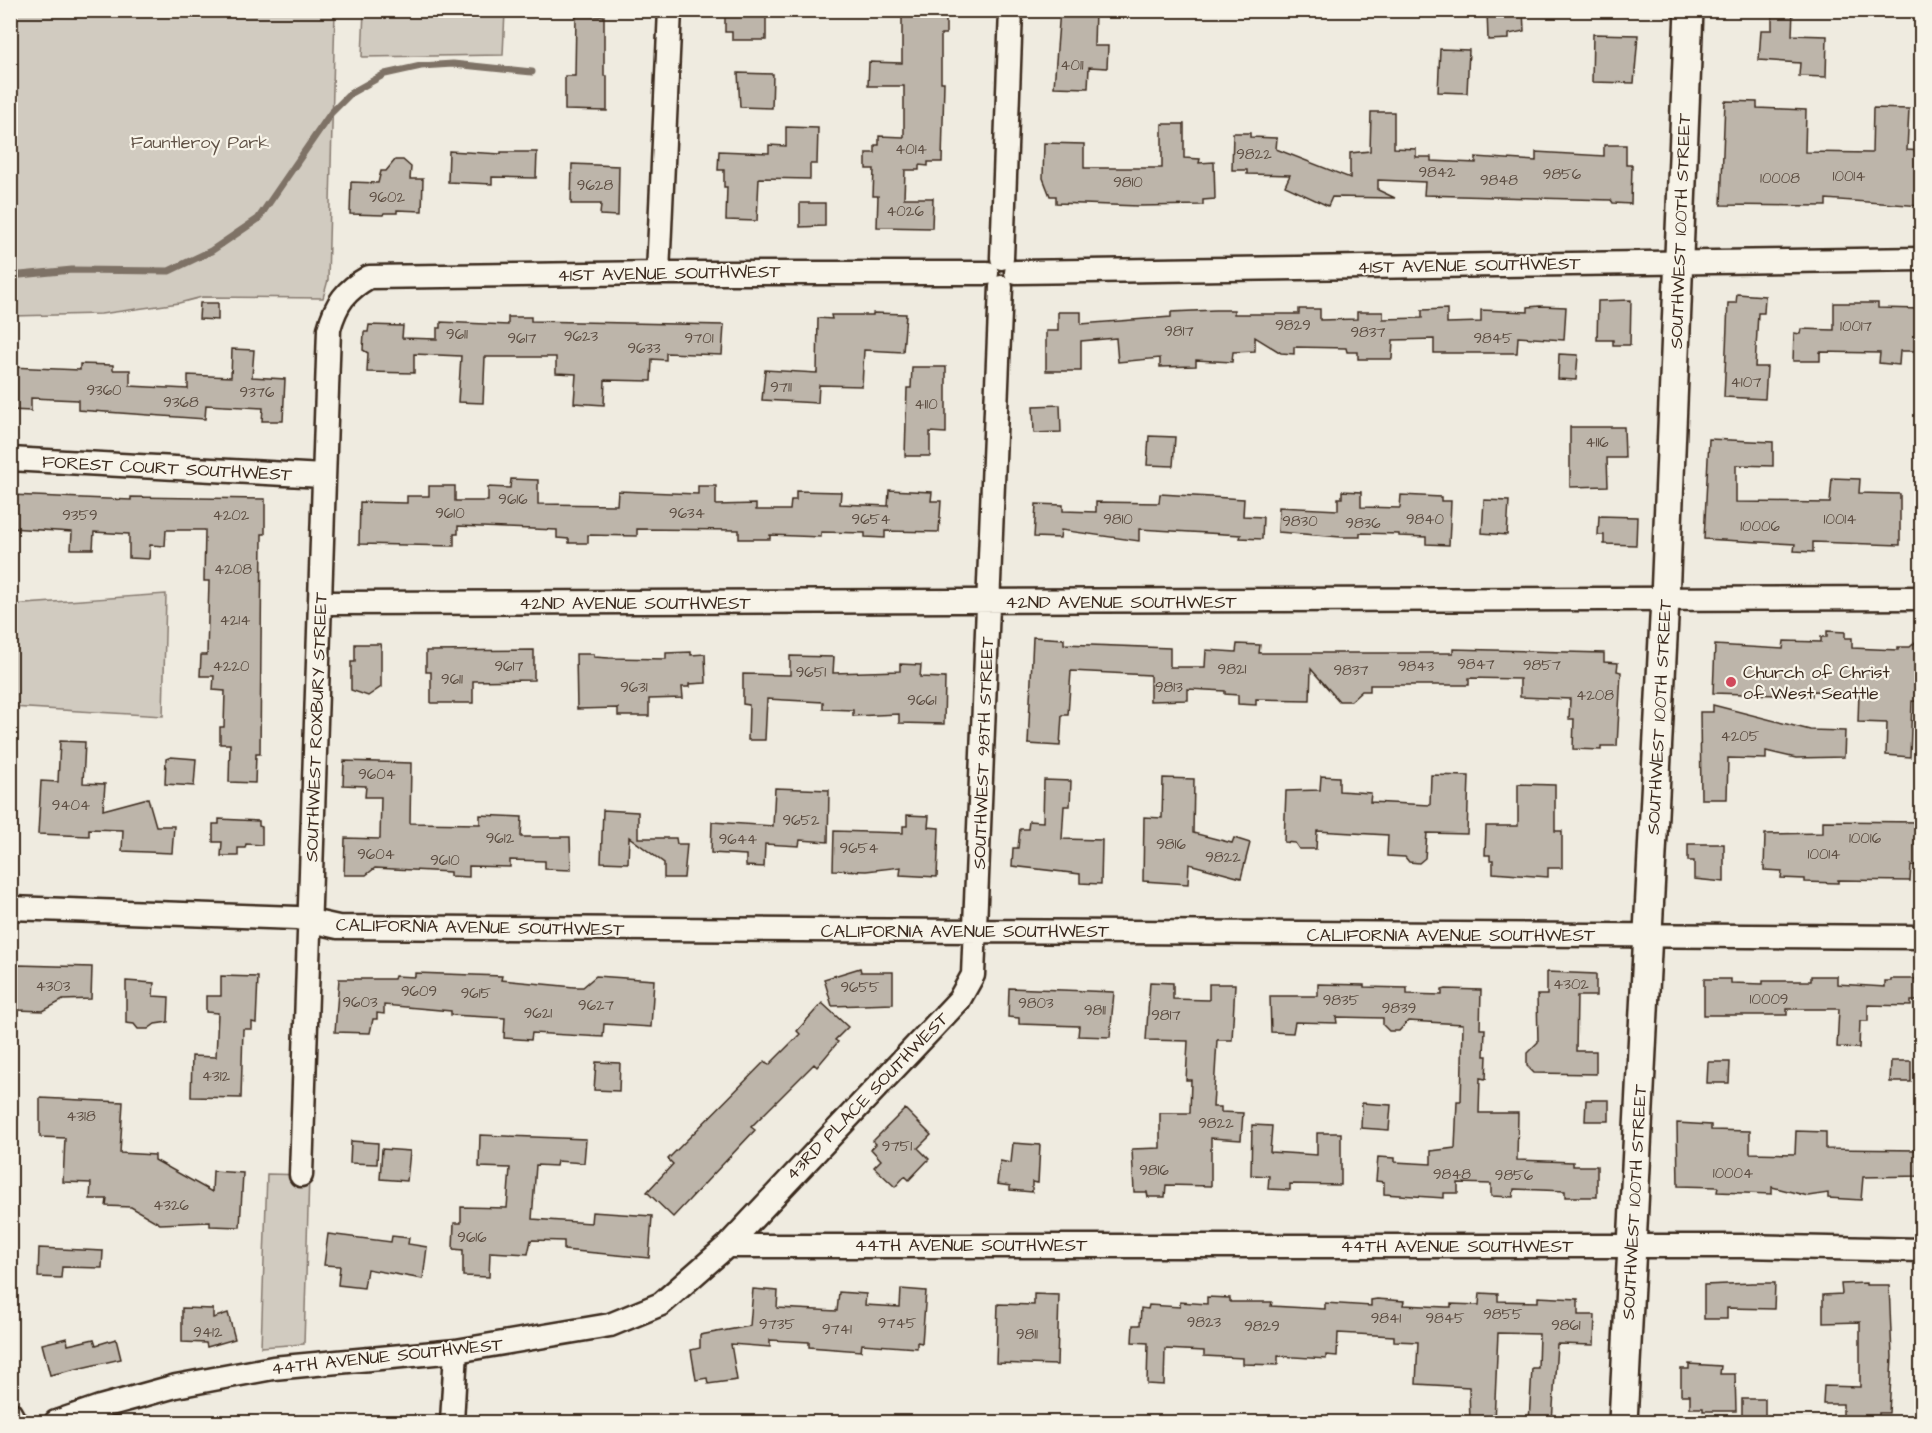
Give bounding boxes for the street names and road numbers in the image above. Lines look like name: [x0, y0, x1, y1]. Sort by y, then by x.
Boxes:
street label: SOUTHWEST 100TH STREET: [1664, 112, 1697, 349]
street label: 41ST AVENUE SOUTHWEST: [1357, 251, 1582, 280]
street label: 41ST AVENUE SOUTHWEST: [557, 259, 782, 288]
street label: FOREST COURT SOUTHWEST: [41, 449, 293, 488]
street label: 42ND AVENUE SOUTHWEST: [1005, 590, 1238, 615]
street label: SOUTHWEST ROXBURY STREET: [299, 591, 334, 862]
street label: 42ND AVENUE SOUTHWEST: [519, 591, 752, 616]
street label: SOUTHWEST 100TH STREET: [1641, 598, 1678, 835]
street label: SOUTHWEST 98TH STREET: [967, 635, 1000, 870]
street label: CALIFORNIA AVENUE SOUTHWEST: [336, 912, 625, 943]
street label: CALIFORNIA AVENUE SOUTHWEST: [821, 919, 1110, 944]
street label: CALIFORNIA AVENUE SOUTHWEST: [1307, 923, 1596, 948]
street label: 43RD PLACE SOUTHWEST: [780, 1006, 955, 1186]
street label: SOUTHWEST 100TH STREET: [1616, 1083, 1653, 1320]
street label: 44TH AVENUE SOUTHWEST: [855, 1233, 1088, 1258]
street label: 44TH AVENUE SOUTHWEST: [1341, 1234, 1574, 1259]
street label: 44TH AVENUE SOUTHWEST: [270, 1332, 505, 1381]

